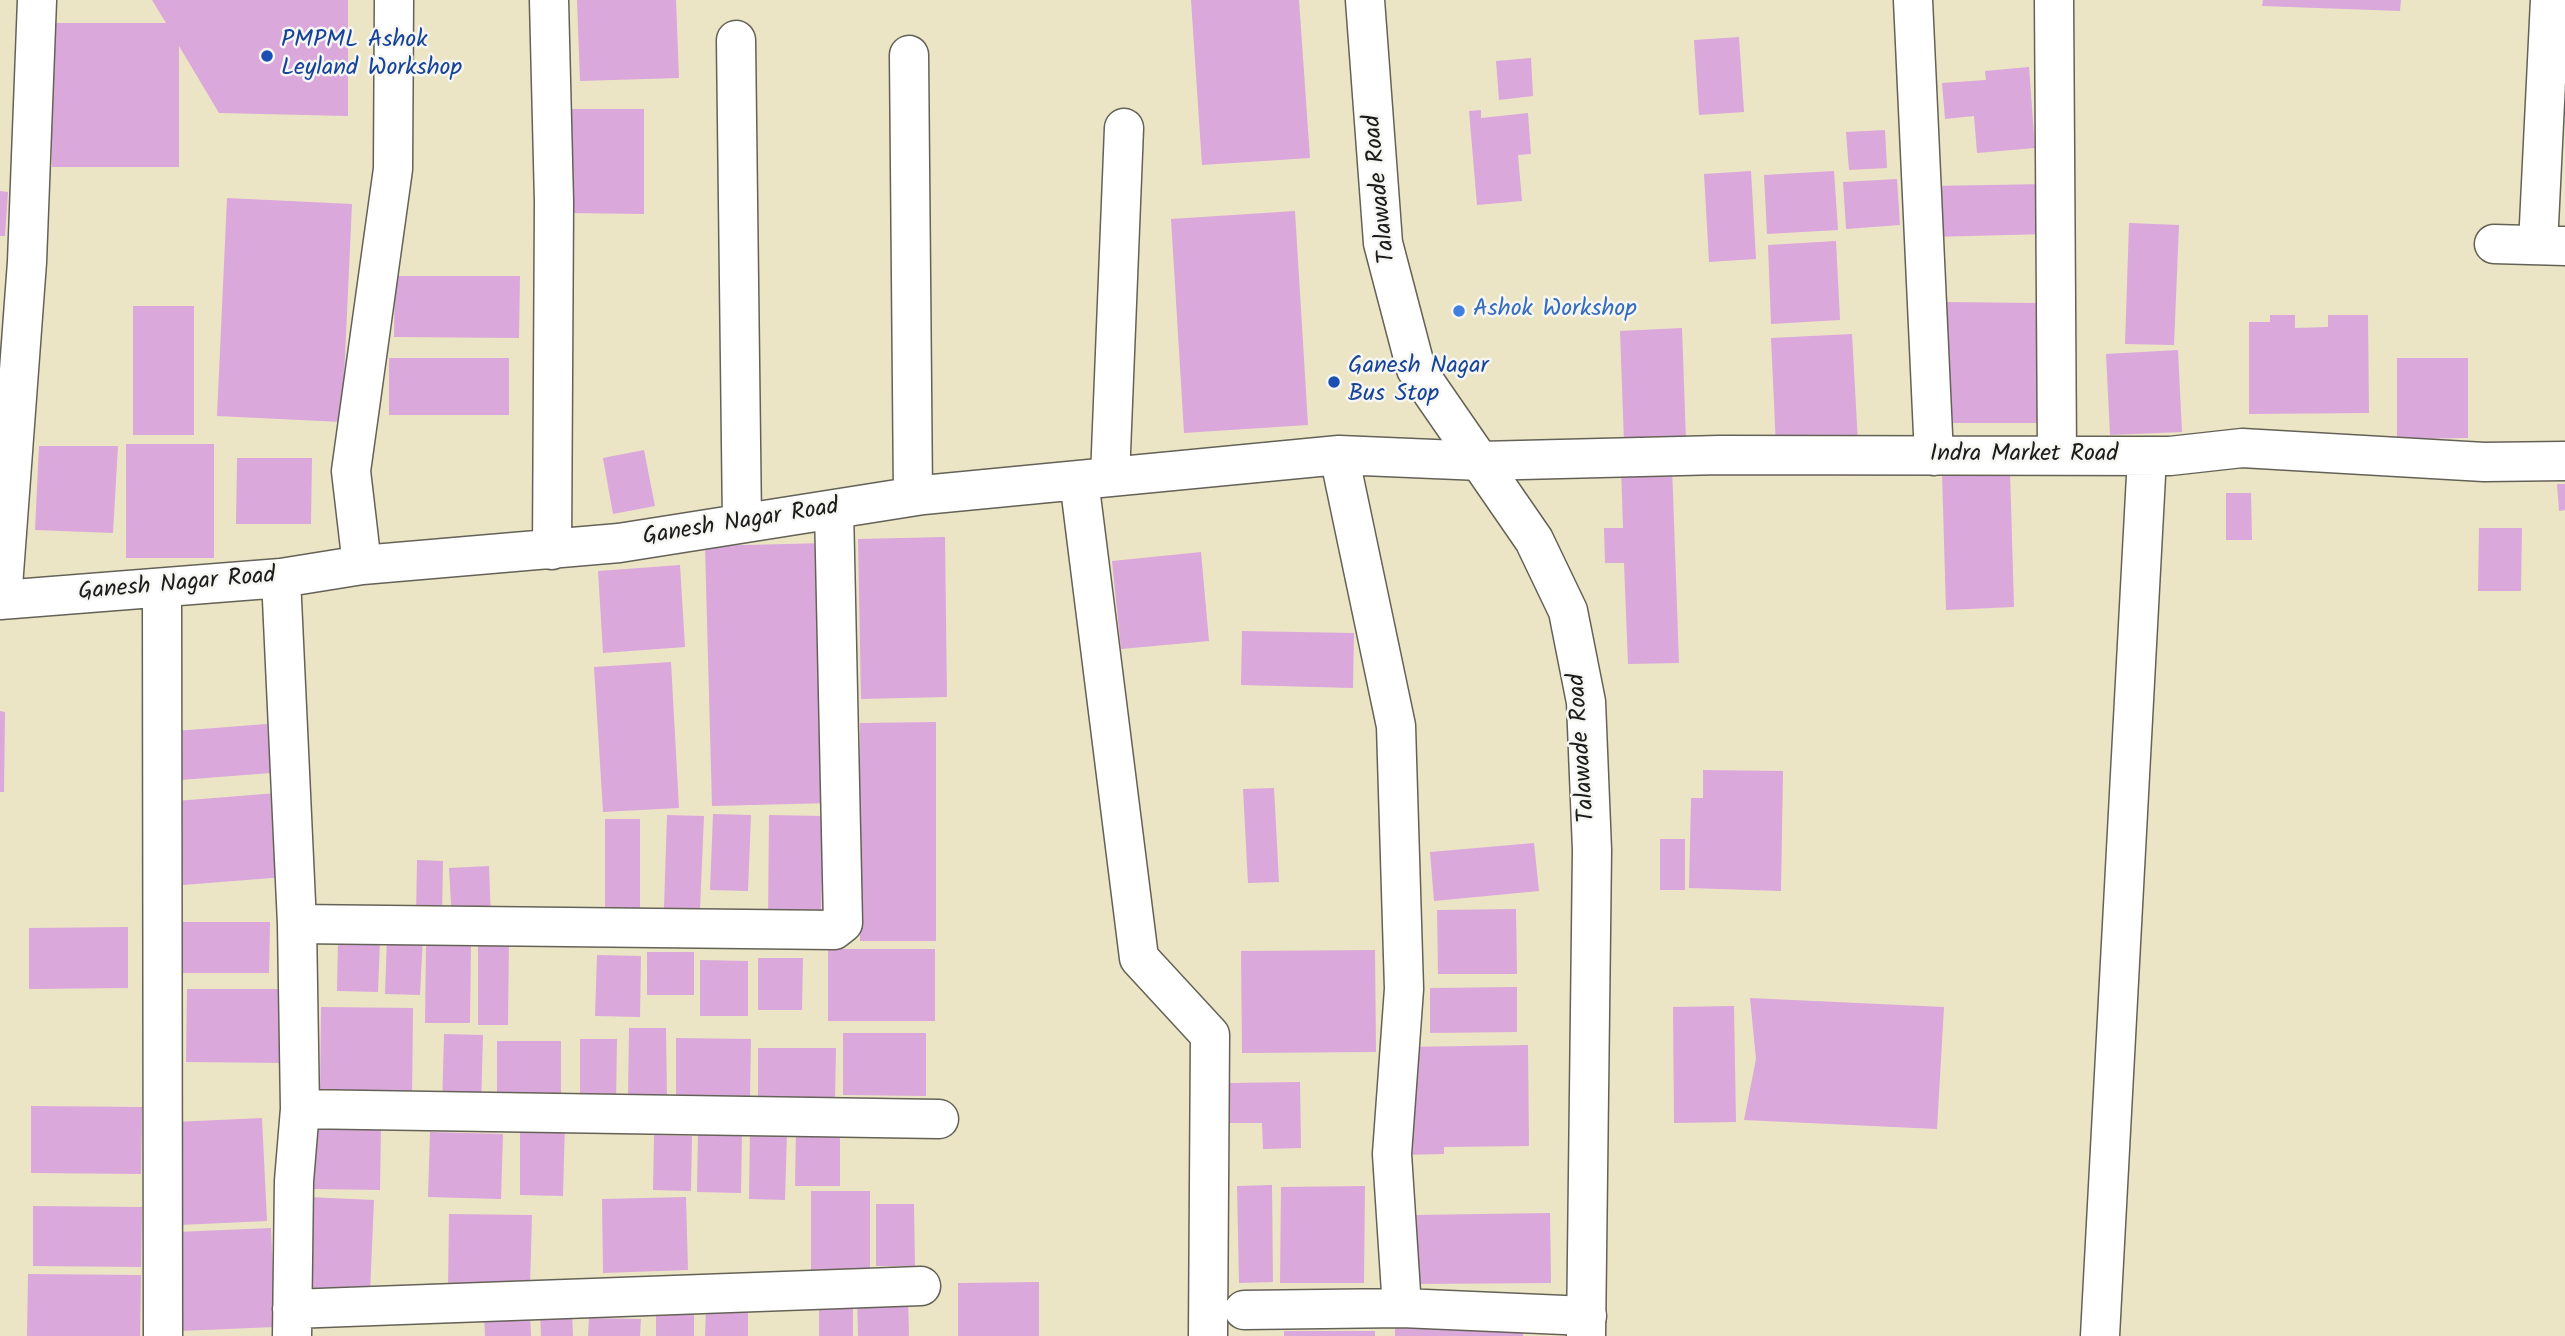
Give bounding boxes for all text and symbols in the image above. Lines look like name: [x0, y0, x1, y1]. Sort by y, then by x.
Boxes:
place label: PMPML Ashok Leyland Workshop: [281, 28, 462, 84]
marker: PMPML Ashok Leyland Workshop: [259, 48, 275, 64]
street label: Talawade Road: [1360, 113, 1404, 265]
place label: Ashok Workshop: [1473, 297, 1637, 325]
marker: Ashok Workshop: [1451, 303, 1467, 319]
place label: Ganesh Nagar Bus Stop: [1348, 354, 1488, 410]
marker: Ganesh Nagar Bus Stop: [1326, 374, 1342, 390]
street label: Indra Market Road: [1930, 442, 2118, 470]
street label: Ganesh Nagar Road: [641, 494, 841, 554]
street label: Ganesh Nagar Road: [77, 563, 277, 609]
street label: Talawade Road: [1564, 673, 1604, 823]

